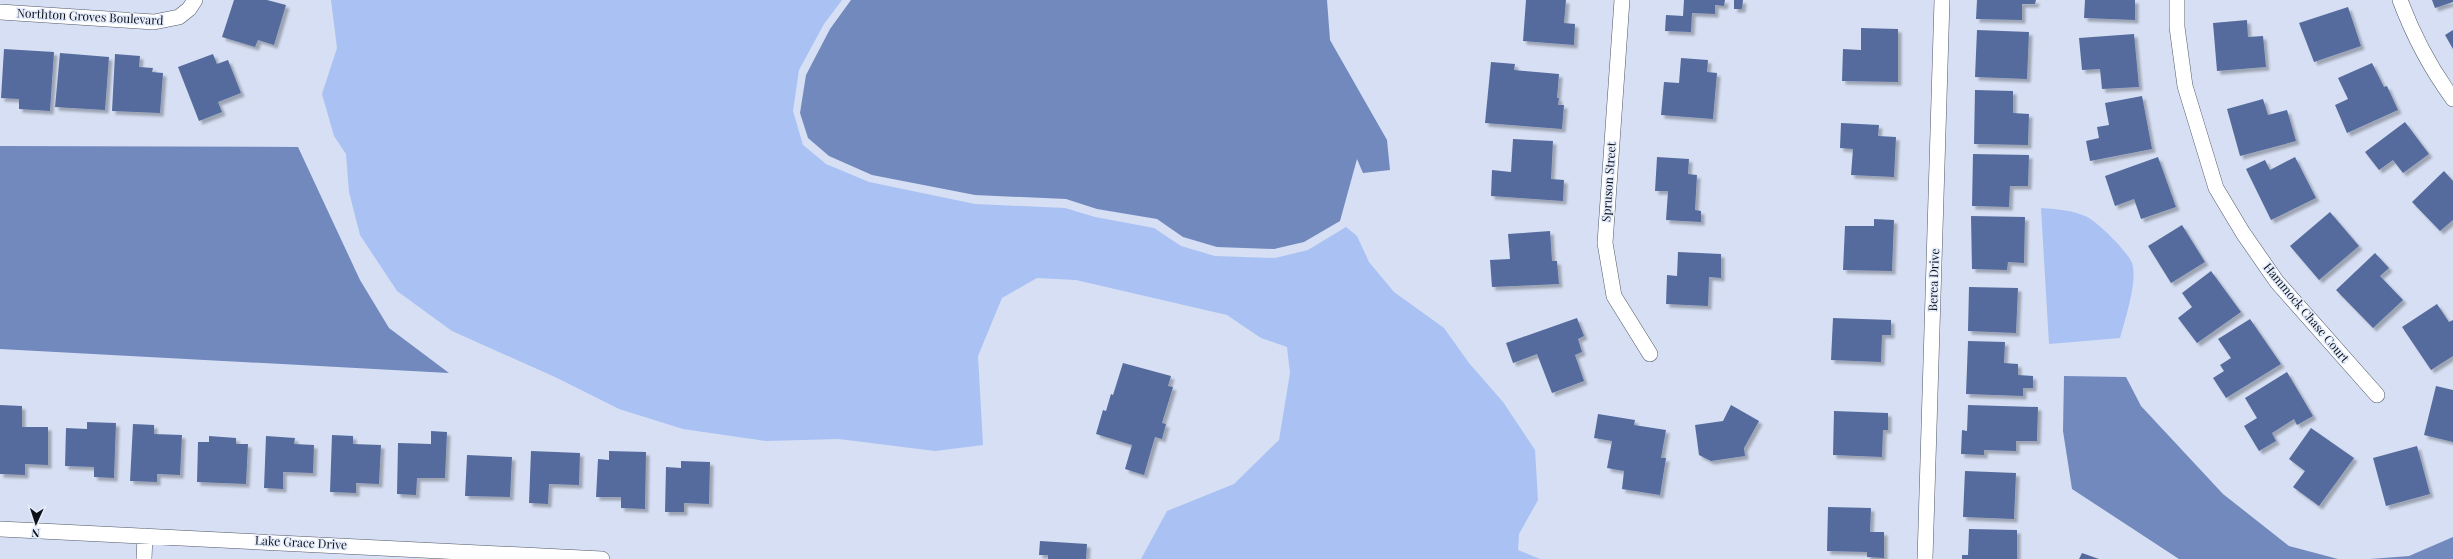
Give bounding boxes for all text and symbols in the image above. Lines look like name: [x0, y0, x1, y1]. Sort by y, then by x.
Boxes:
street label: Northton Groves Boulevard: [16, 4, 164, 28]
street label: Spruson Street: [1597, 141, 1619, 222]
street label: Berea Drive: [1924, 248, 1942, 312]
street label: Hammock Chase Court: [2260, 259, 2354, 366]
north arrow: [16, 503, 56, 543]
text: N: [31, 526, 40, 541]
street label: Lake Grace Drive: [255, 532, 348, 552]

